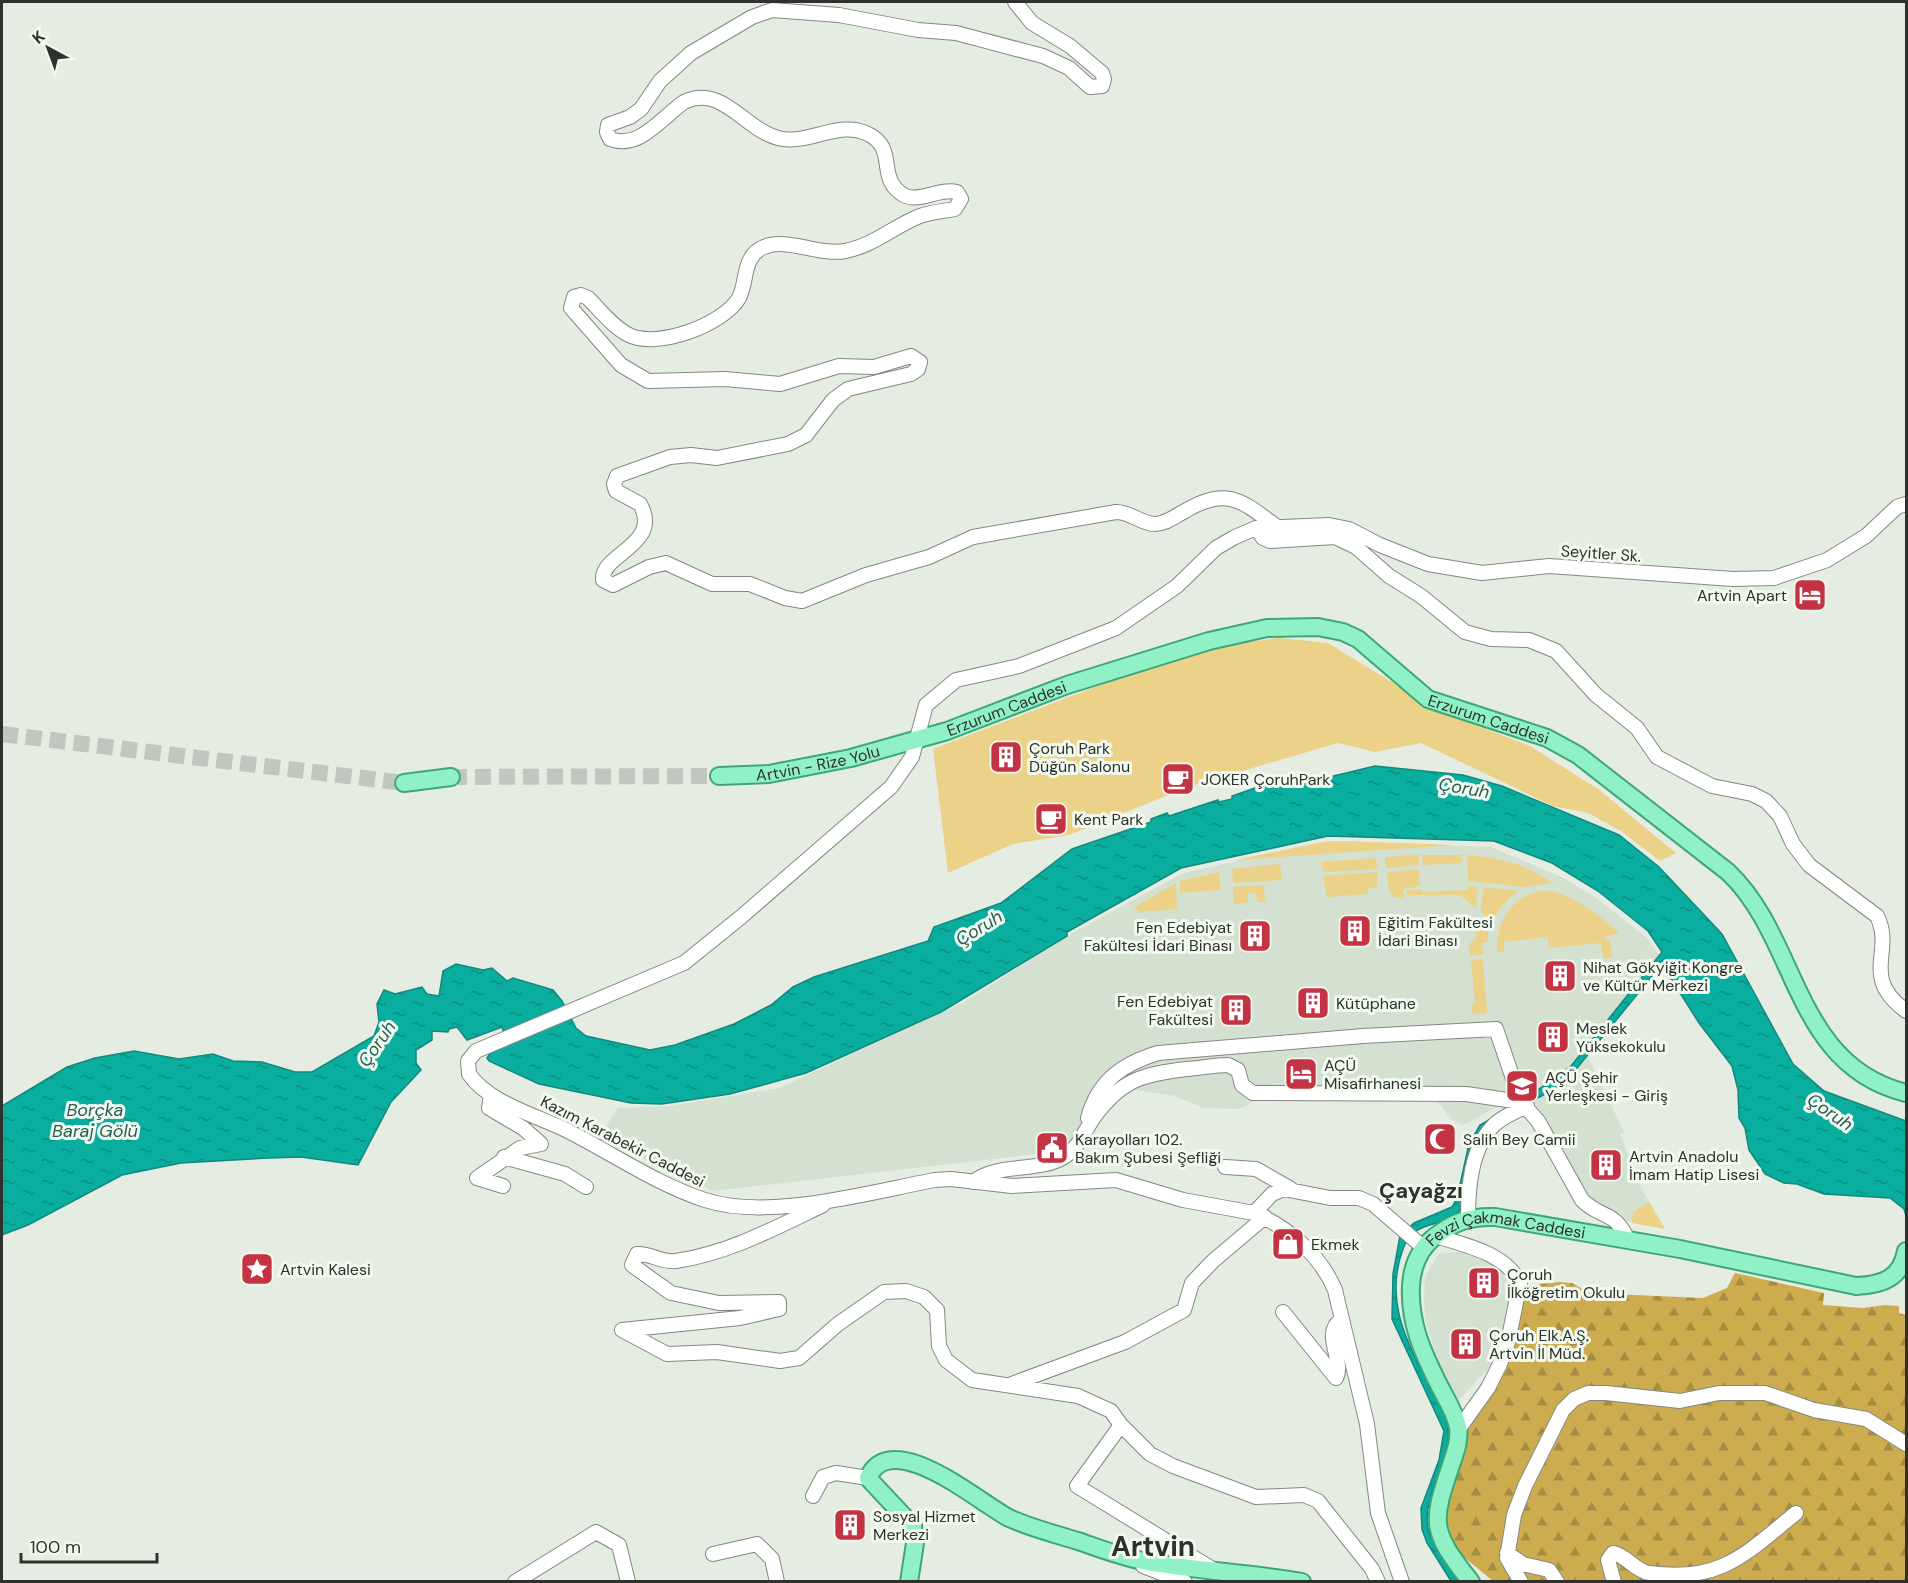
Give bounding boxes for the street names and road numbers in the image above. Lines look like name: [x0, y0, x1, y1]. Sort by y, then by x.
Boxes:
street label: Seyitler Sk.: [1560, 540, 1642, 567]
street label: Erzurum Caddesi: [944, 676, 1069, 741]
street label: Erzurum Caddesi: [1425, 690, 1552, 749]
street label: Artvin - Rize Yolu: [756, 740, 882, 786]
street label: Kazım Karabekir Caddesi: [537, 1091, 709, 1192]
street label: Fevzi Çakmak Caddesi: [1421, 1206, 1587, 1251]

